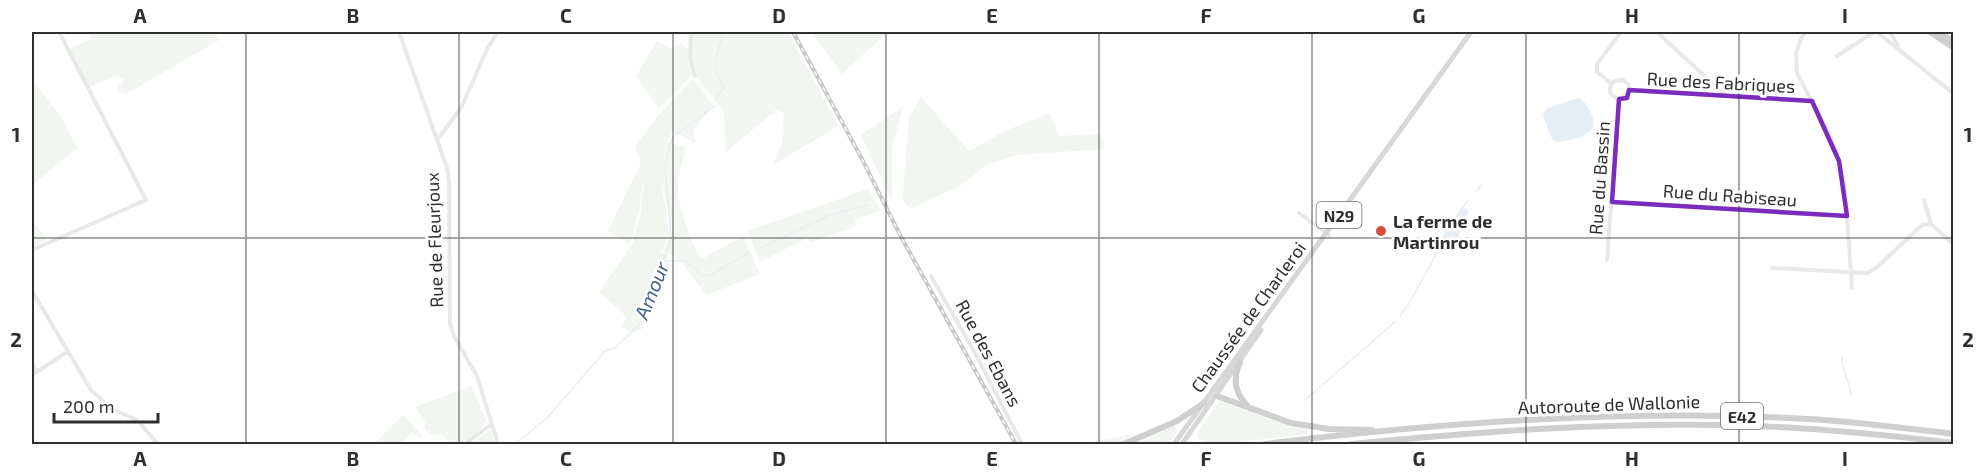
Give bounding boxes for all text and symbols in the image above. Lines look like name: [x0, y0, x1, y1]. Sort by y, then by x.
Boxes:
text: A: [133, 3, 147, 27]
text: B: [347, 3, 359, 27]
text: C: [560, 3, 572, 27]
text: D: [772, 3, 786, 27]
text: E: [986, 3, 998, 27]
text: F: [1200, 3, 1212, 27]
text: G: [1413, 3, 1425, 27]
text: H: [1625, 3, 1639, 27]
text: I: [1842, 3, 1848, 27]
street label: Rue des Fabriques: [1646, 67, 1796, 97]
street label: Rue du Bassin: [1584, 120, 1614, 236]
text: 1: [12, 122, 20, 146]
text: 1: [1964, 122, 1972, 146]
street label: Rue de Fleurjoux: [421, 171, 447, 308]
street label: Rue du Rabiseau: [1662, 179, 1798, 211]
road number: N29: [1316, 202, 1362, 228]
place label: La ferme de Martinrou: [1393, 210, 1492, 253]
marker: La ferme de Martinrou: [1374, 224, 1388, 238]
street label: Chaussée de Charleroi: [1186, 237, 1310, 397]
water label: Amour: [628, 257, 674, 323]
street label: Rue des Ebans: [952, 296, 1026, 410]
text: 2: [10, 327, 22, 351]
text: 2: [1962, 327, 1974, 351]
scale bar: [54, 386, 158, 424]
street label: Autoroute de Wallonie: [1517, 390, 1701, 418]
text: 200 m: [63, 395, 115, 417]
road number: E42: [1721, 403, 1763, 429]
text: A: [133, 446, 147, 470]
text: B: [347, 446, 359, 470]
text: C: [560, 446, 572, 470]
text: D: [772, 446, 786, 470]
text: E: [986, 446, 998, 470]
text: F: [1200, 446, 1212, 470]
text: G: [1413, 446, 1425, 470]
text: H: [1625, 446, 1639, 470]
text: I: [1842, 446, 1848, 470]

